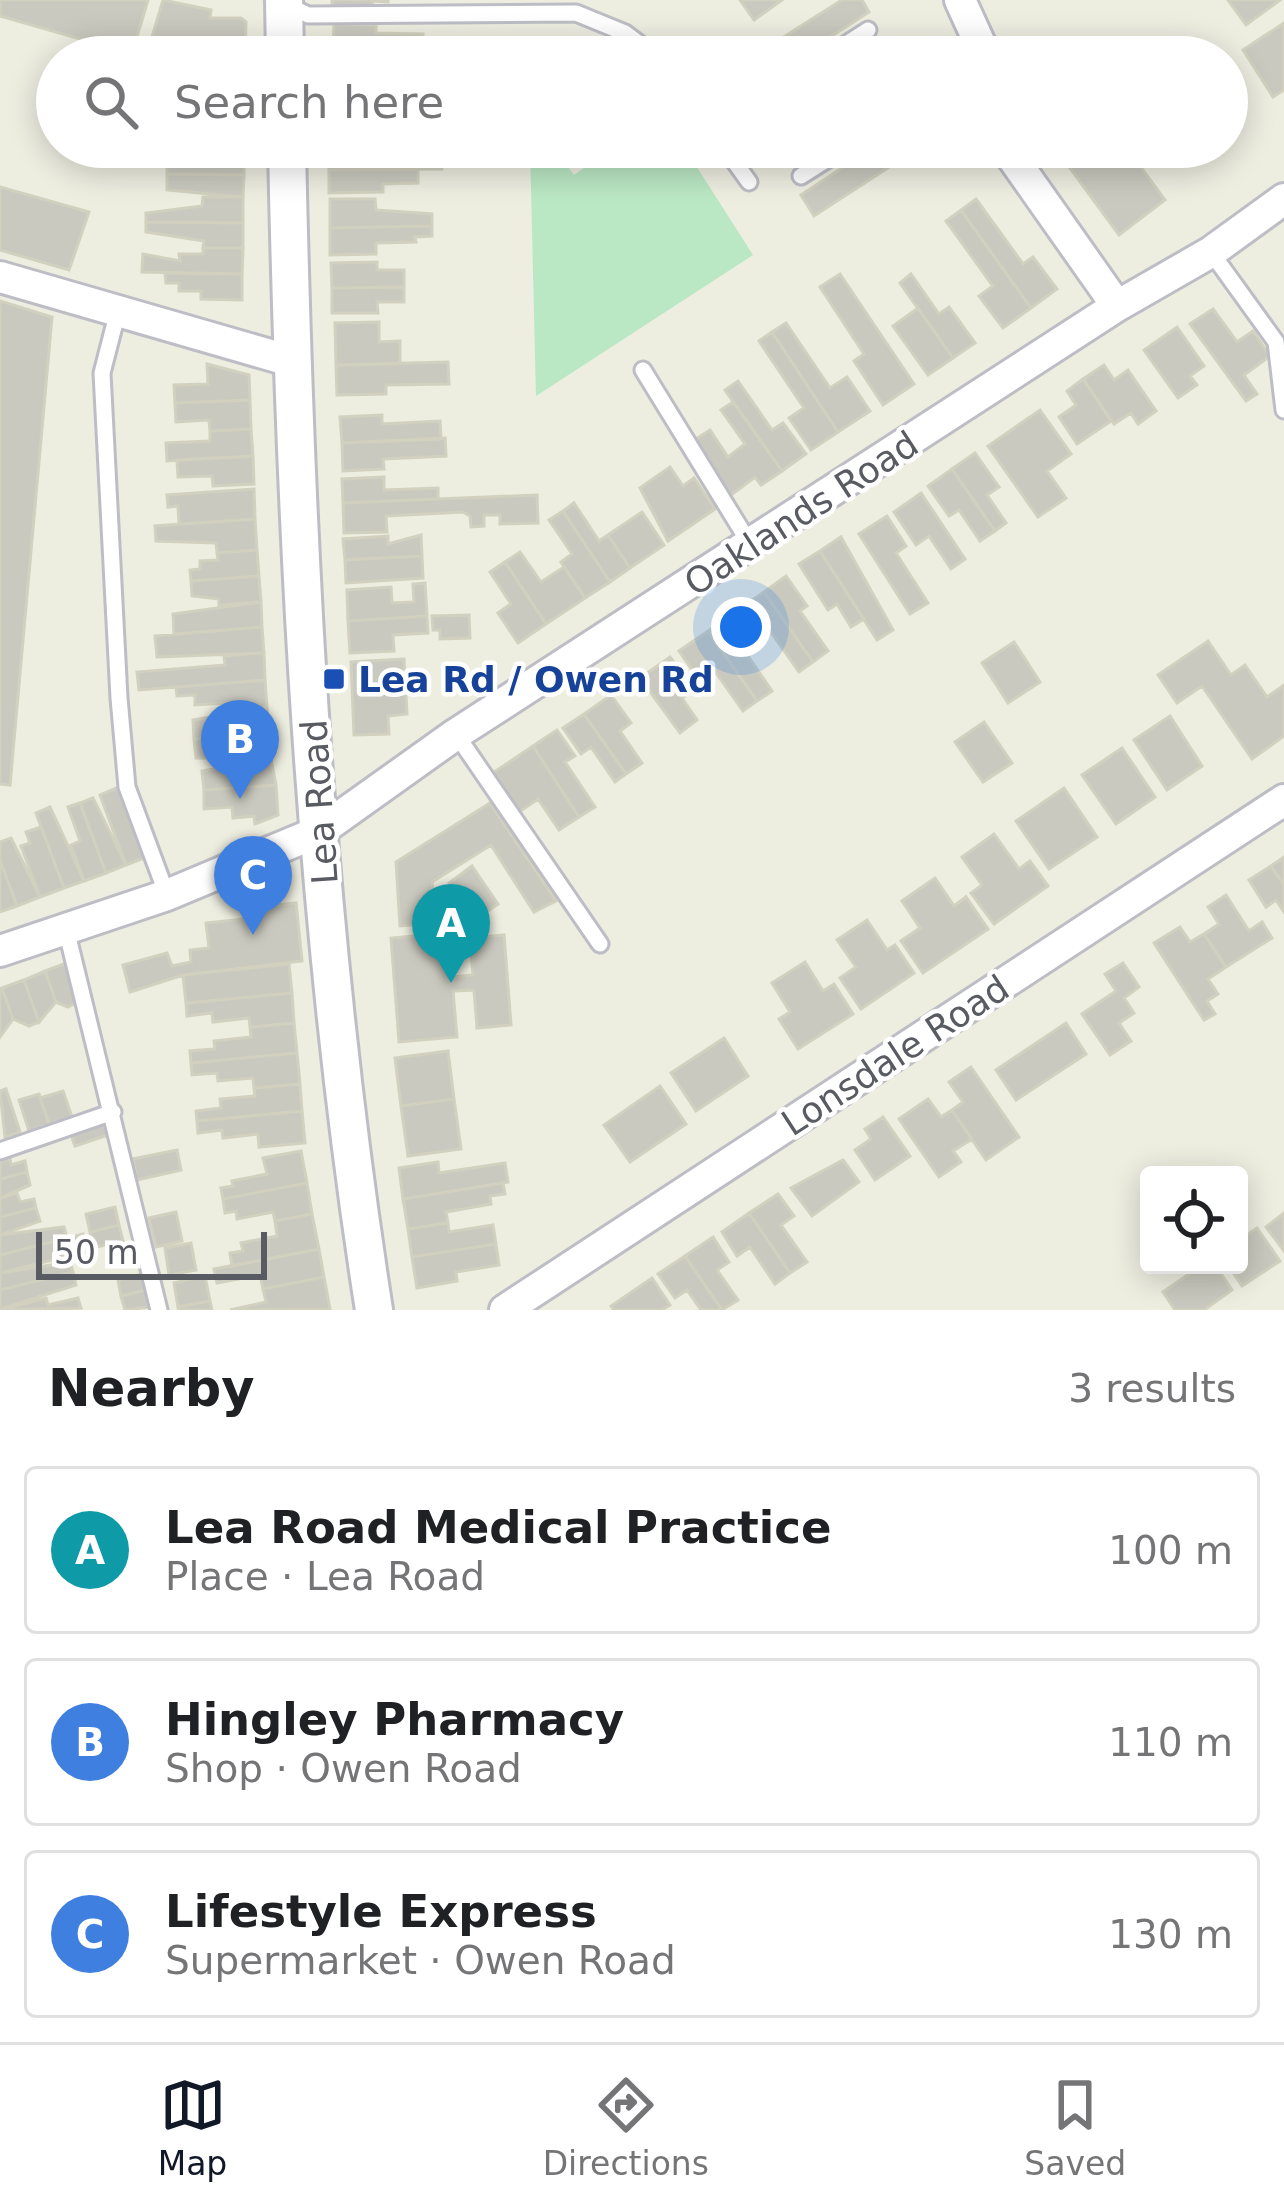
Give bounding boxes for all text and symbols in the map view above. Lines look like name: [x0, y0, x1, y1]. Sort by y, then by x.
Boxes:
search box: [36, 36, 1248, 168]
icon: search: [78, 69, 144, 135]
text: Search here: [174, 76, 444, 129]
street label: Oaklands Road: [677, 423, 925, 604]
your location: [711, 597, 771, 657]
place label: Lea Rd / Owen Rd: [358, 659, 714, 700]
marker: Lea Rd / Owen Rd: [321, 666, 347, 692]
pin: B: [201, 700, 279, 799]
street label: Lea Road: [293, 718, 346, 886]
pin: C: [214, 836, 292, 935]
pin: A: [412, 884, 490, 983]
street label: Lonsdale Road: [774, 967, 1016, 1144]
map controls: [1140, 1166, 1248, 1274]
button: locate: [1140, 1166, 1248, 1274]
scale bar: [36, 1226, 267, 1279]
text: 50 m: [54, 1233, 139, 1272]
text: Nearby: [48, 1359, 255, 1418]
text: 3 results: [1068, 1366, 1236, 1411]
text: Lea Road Medical Practice: [165, 1501, 831, 1554]
text: A: [75, 1528, 105, 1573]
text: 100 m: [1108, 1528, 1233, 1573]
text: Place · Lea Road: [165, 1554, 485, 1599]
text: Hingley Pharmacy: [165, 1693, 624, 1746]
text: B: [75, 1720, 105, 1765]
text: 110 m: [1108, 1720, 1233, 1765]
text: Shop · Owen Road: [165, 1746, 522, 1791]
text: Lifestyle Express: [165, 1885, 597, 1938]
text: C: [76, 1912, 104, 1957]
text: 130 m: [1108, 1912, 1233, 1957]
text: Supermarket · Owen Road: [165, 1938, 676, 1983]
tab: Map: [158, 2072, 227, 2183]
tab: Directions: [543, 2072, 709, 2183]
tab: Saved: [1024, 2072, 1126, 2183]

